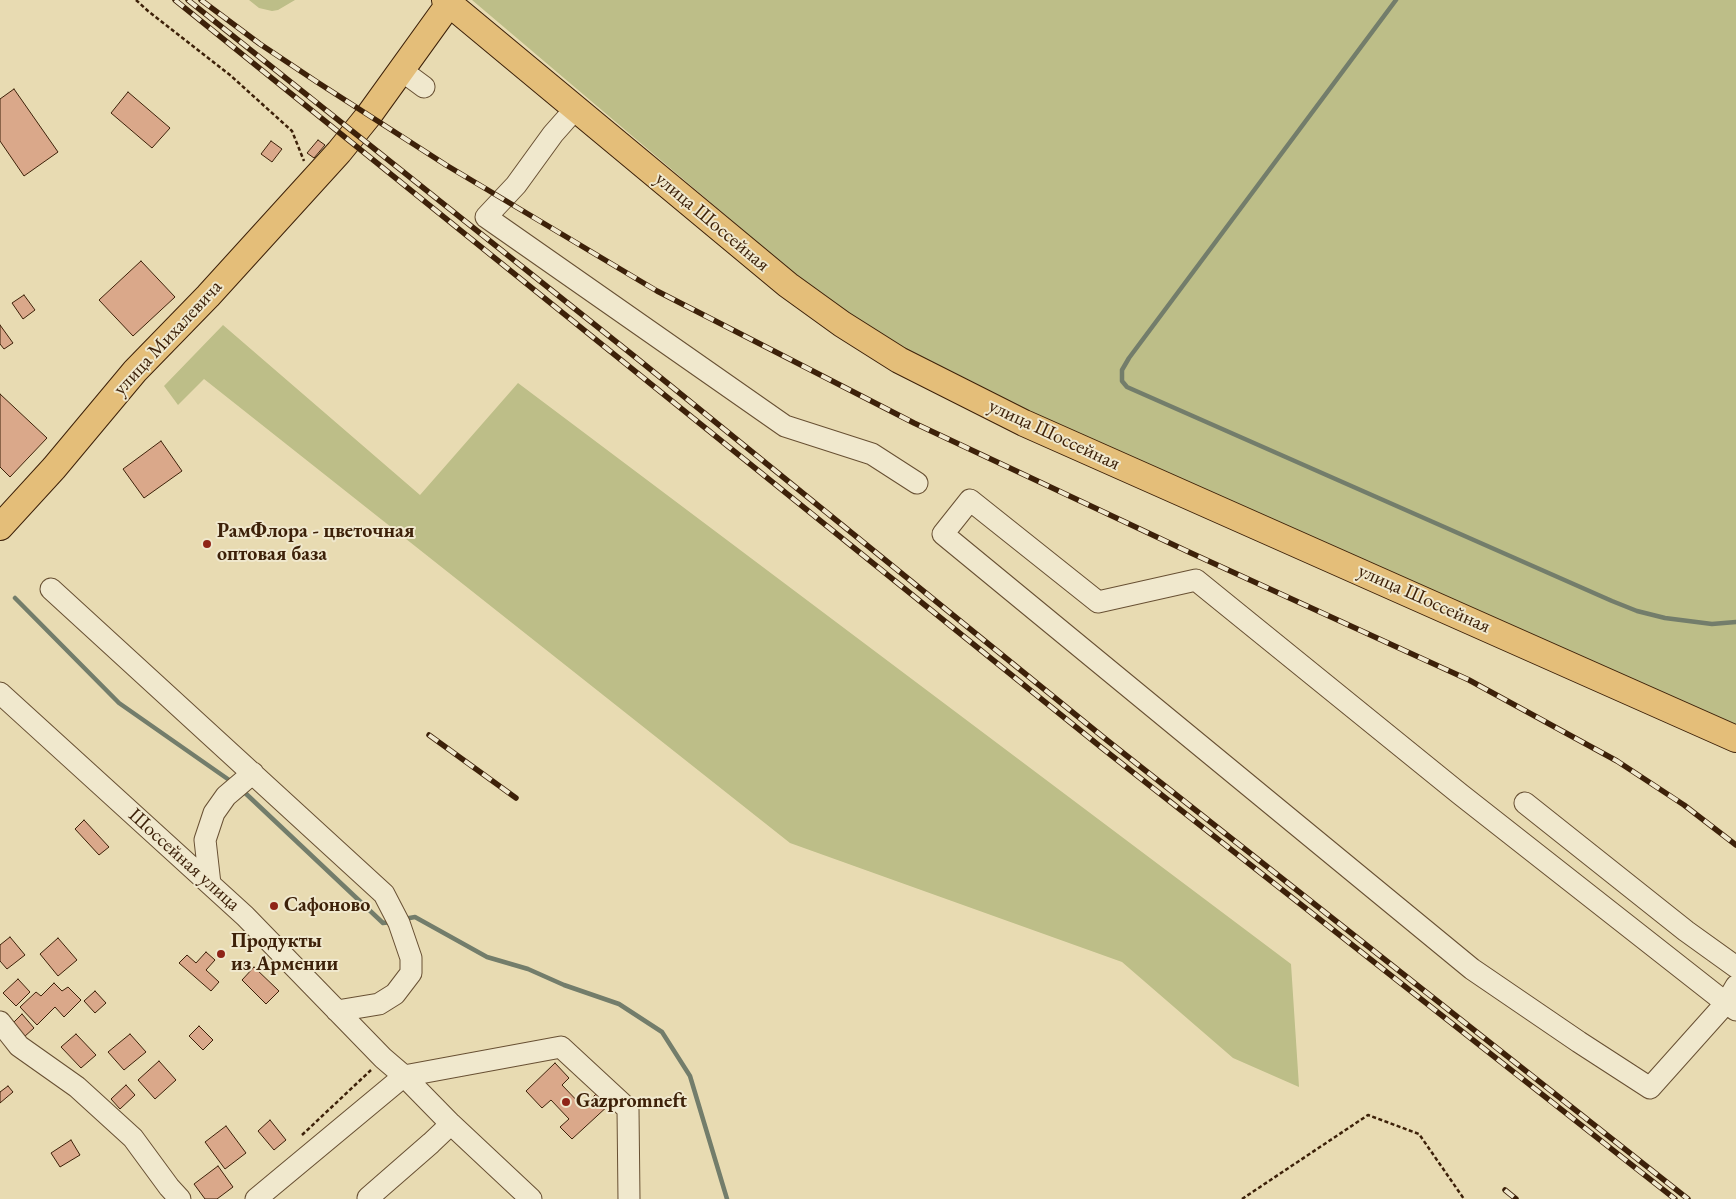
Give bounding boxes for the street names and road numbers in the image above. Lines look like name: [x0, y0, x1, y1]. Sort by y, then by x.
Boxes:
street label: улица Шоссейная: [650, 167, 774, 277]
street label: улица Михалевича: [108, 275, 228, 401]
street label: улица Шоссейная: [984, 394, 1124, 476]
street label: улица Шоссейная: [1354, 559, 1494, 639]
street label: Шоссейная улица: [123, 803, 245, 917]

